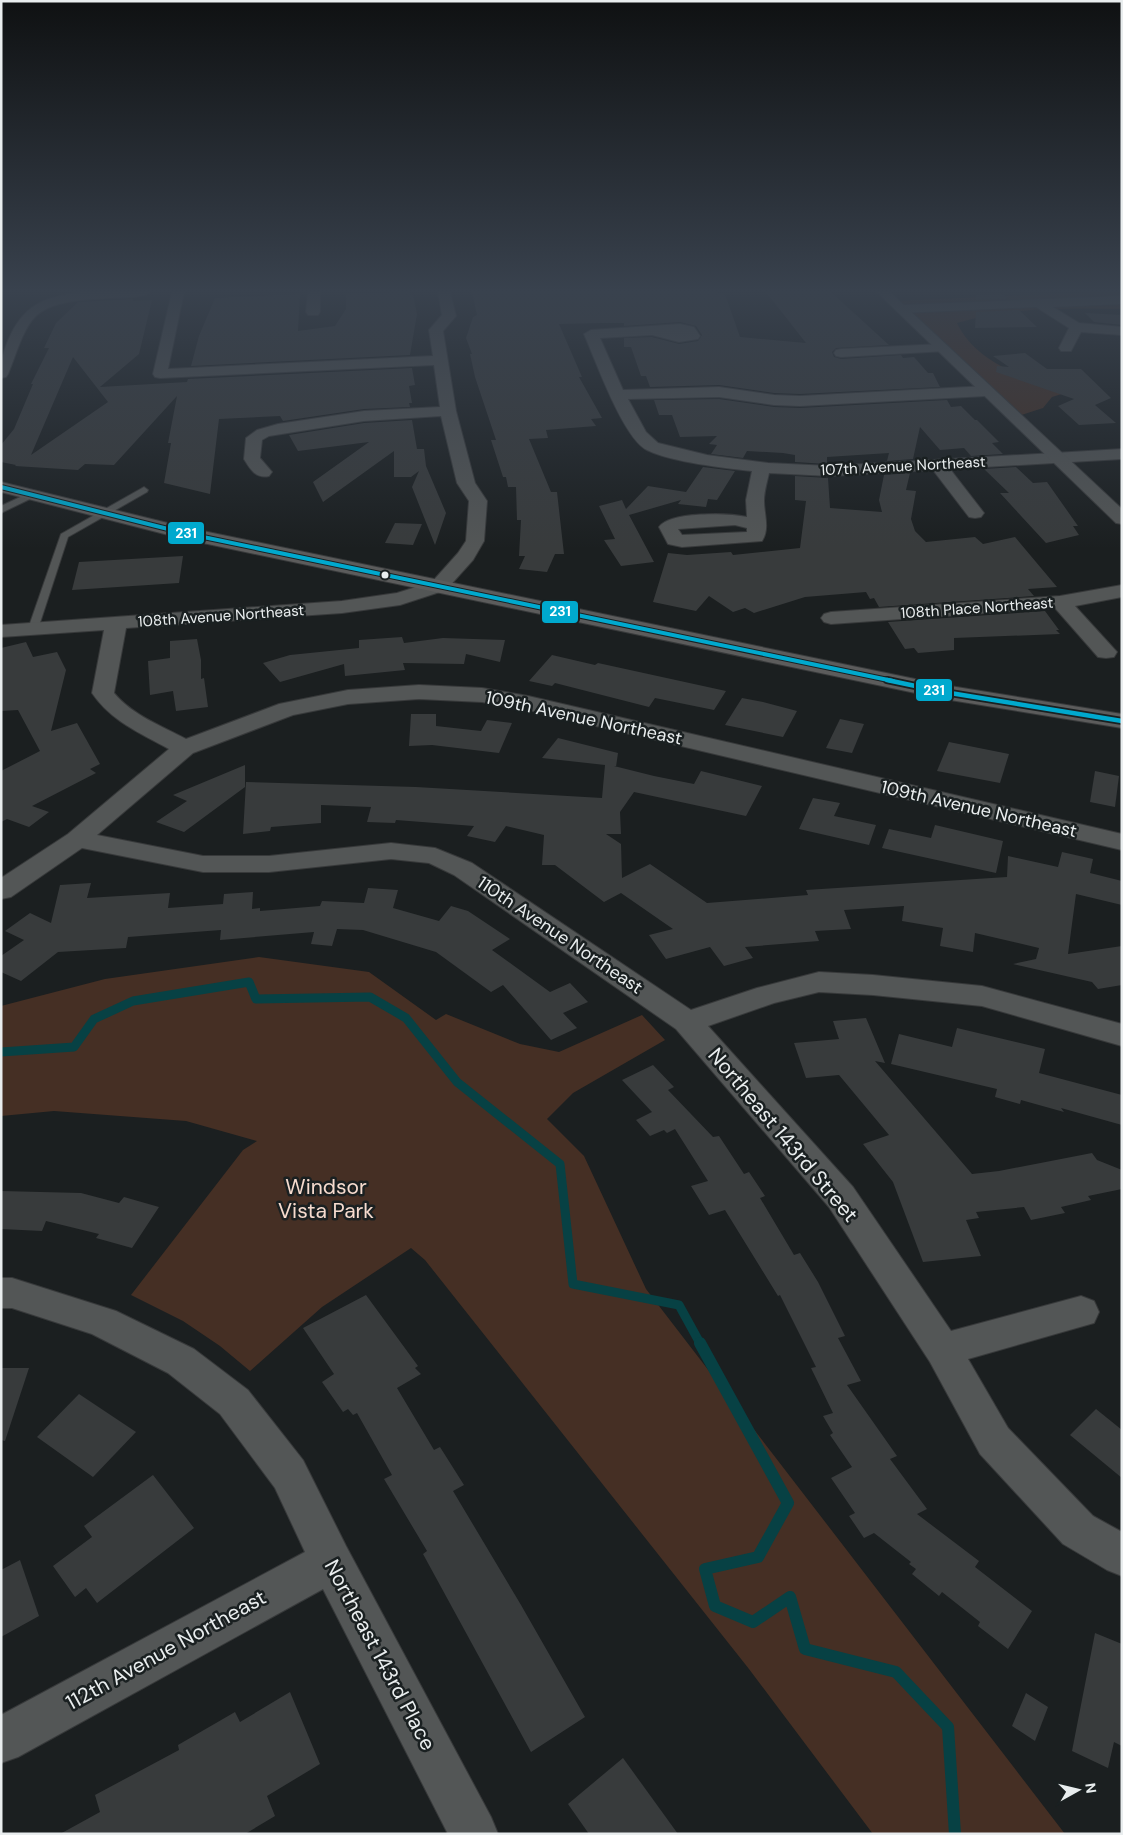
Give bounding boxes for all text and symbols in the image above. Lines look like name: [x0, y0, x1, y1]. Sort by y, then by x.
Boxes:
street label: 107th Avenue Northeast: [820, 452, 986, 480]
line badge: 231: [167, 521, 205, 545]
text: 231: [175, 524, 197, 542]
unlabelled marker: [380, 570, 390, 580]
street label: 108th Place Northeast: [900, 593, 1054, 623]
street label: 108th Avenue Northeast: [137, 600, 305, 632]
line badge: 231: [541, 600, 579, 624]
text: 231: [549, 602, 571, 620]
line badge: 231: [915, 678, 953, 702]
text: 231: [923, 681, 945, 699]
street label: 109th Avenue Northeast: [484, 685, 684, 751]
street label: 109th Avenue Northeast: [879, 775, 1079, 843]
street label: 110th Avenue Northeast: [473, 871, 647, 999]
street label: Northeast 143rd Street: [702, 1042, 864, 1228]
park label: Windsor Vista Park: [278, 1173, 374, 1225]
street label: Northeast 143rd Place: [318, 1555, 442, 1755]
street label: 112th Avenue Northeast: [61, 1583, 271, 1717]
north arrow: [1053, 1765, 1103, 1815]
text: N: [1081, 1782, 1100, 1795]

